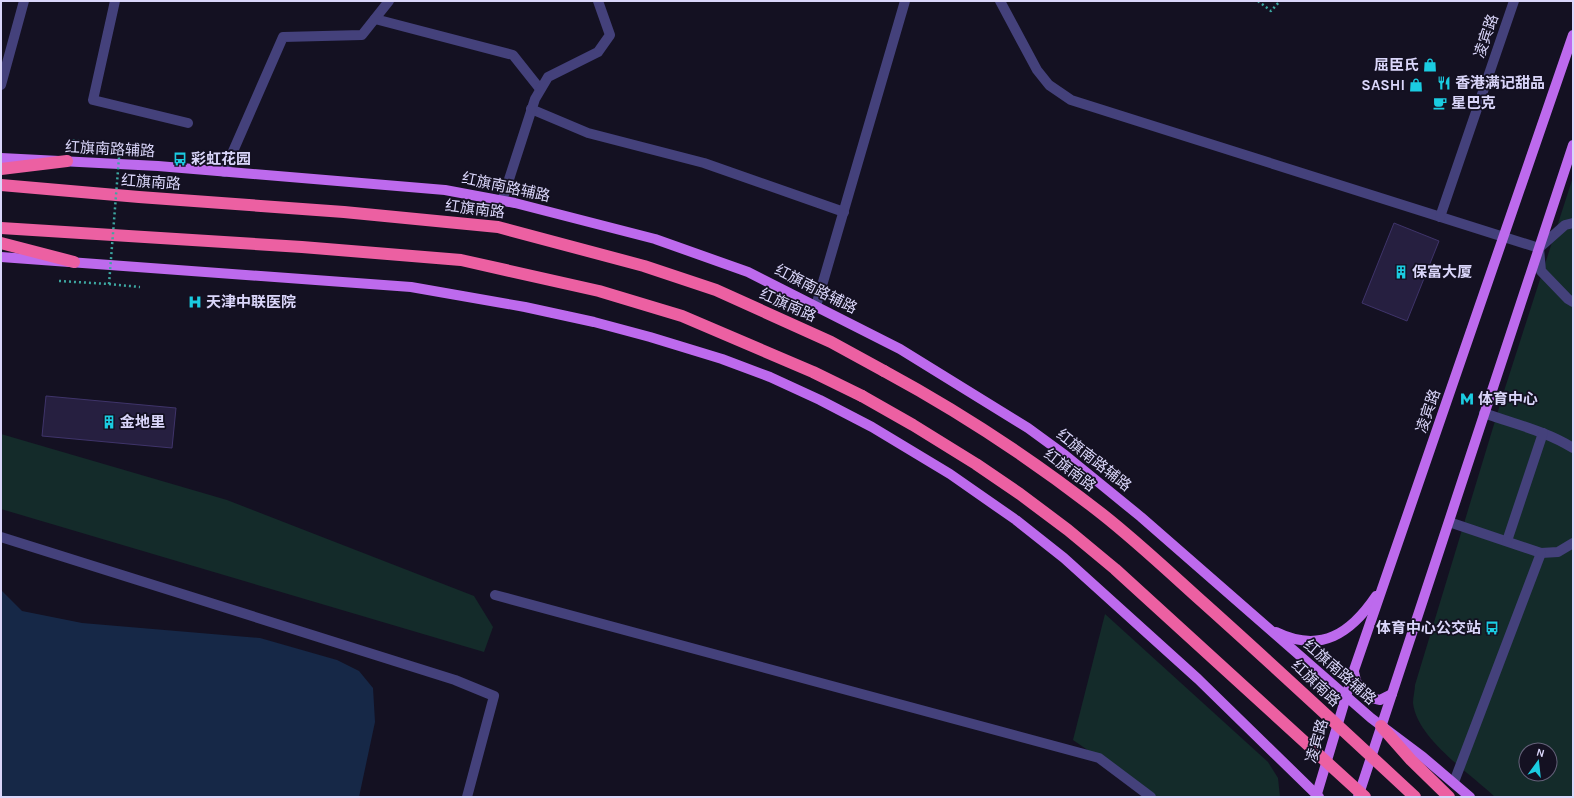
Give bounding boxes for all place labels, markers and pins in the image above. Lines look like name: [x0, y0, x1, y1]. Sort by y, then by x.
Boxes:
place label: 屈臣氏: [1374, 56, 1419, 74]
shop icon: 屈臣氏: [1422, 57, 1438, 73]
place label: 香港满记甜品: [1455, 74, 1545, 92]
restaurant icon: 香港满记甜品: [1436, 75, 1452, 91]
place label: SASHI: [1361, 76, 1405, 94]
shop icon: SASHI: [1408, 77, 1424, 93]
place label: 星巴克: [1451, 94, 1496, 112]
cafe icon: 星巴克: [1432, 95, 1448, 111]
place label: 彩虹花园: [191, 150, 251, 168]
bus stop icon: 彩虹花园: [172, 151, 188, 167]
place label: 保富大厦: [1412, 263, 1472, 281]
building icon: 保富大厦: [1393, 264, 1409, 280]
place label: 天津中联医院: [206, 293, 296, 311]
hospital icon: 天津中联医院: [187, 294, 203, 310]
place label: 体育中心: [1478, 390, 1538, 408]
metro station icon: 体育中心: [1459, 391, 1475, 407]
place label: 金地里: [120, 413, 165, 431]
building icon: 金地里: [101, 414, 117, 430]
place label: 体育中心公交站: [1376, 619, 1481, 637]
bus stop icon: 体育中心公交站: [1484, 620, 1500, 636]

